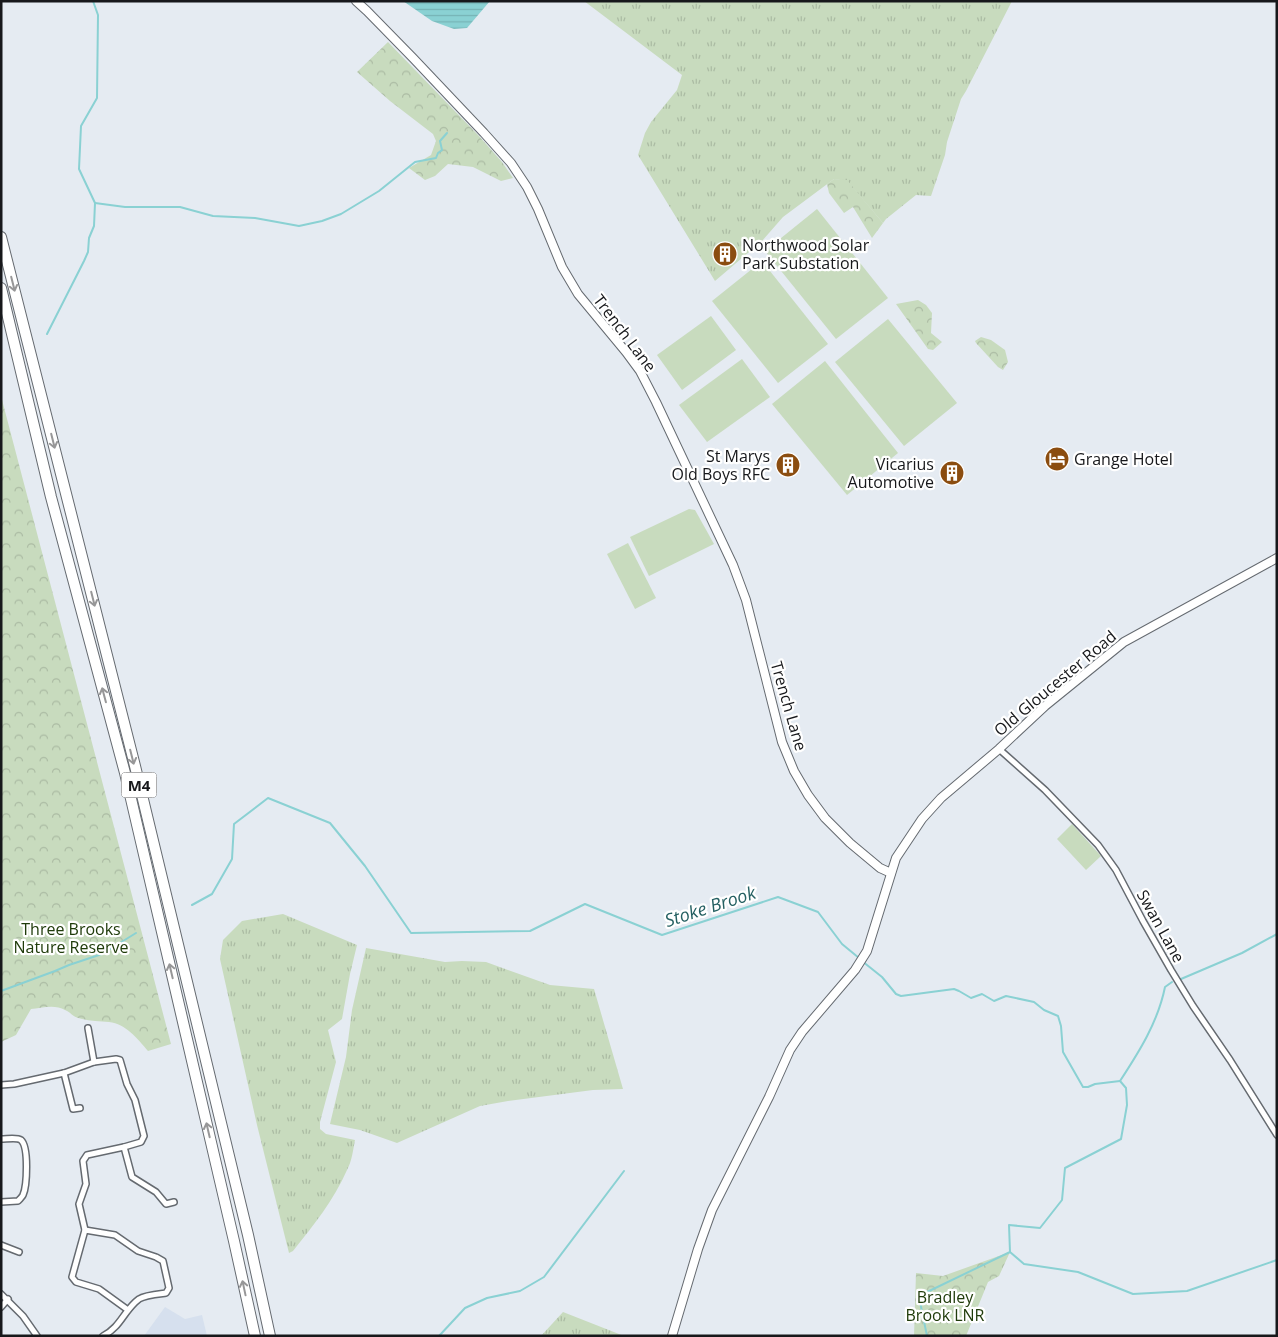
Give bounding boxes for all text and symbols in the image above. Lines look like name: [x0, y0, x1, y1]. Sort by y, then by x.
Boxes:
place label: Northwood Solar Park Substation: [742, 234, 870, 274]
building icon: Northwood Solar Park Substation: [712, 241, 738, 267]
one-way arrow: [9, 275, 18, 291]
street label: Trench Lane: [589, 290, 661, 376]
one-way arrow: [49, 433, 58, 449]
place label: St Marys Old Boys RFC: [672, 445, 770, 485]
hotel icon: Grange Hotel: [1044, 446, 1070, 472]
place label: Grange Hotel: [1074, 448, 1173, 470]
building icon: St Marys Old Boys RFC: [775, 452, 801, 478]
place label: Vicarius Automotive: [848, 453, 934, 493]
building icon: Vicarius Automotive: [939, 460, 965, 486]
one-way arrow: [89, 591, 98, 607]
street label: Old Gloucester Road: [989, 625, 1121, 741]
street label: Trench Lane: [766, 659, 812, 753]
one-way arrow: [98, 687, 108, 703]
one-way arrow: [128, 748, 137, 764]
road number: M4: [122, 772, 156, 798]
water label: Stoke Brook: [661, 880, 760, 932]
street label: Swan Lane: [1132, 886, 1190, 966]
park label: Three Brooks Nature Reserve: [13, 918, 129, 958]
one-way arrow: [166, 964, 175, 980]
one-way arrow: [203, 1122, 212, 1138]
one-way arrow: [239, 1280, 249, 1296]
park label: Bradley Brook LNR: [906, 1286, 985, 1326]

